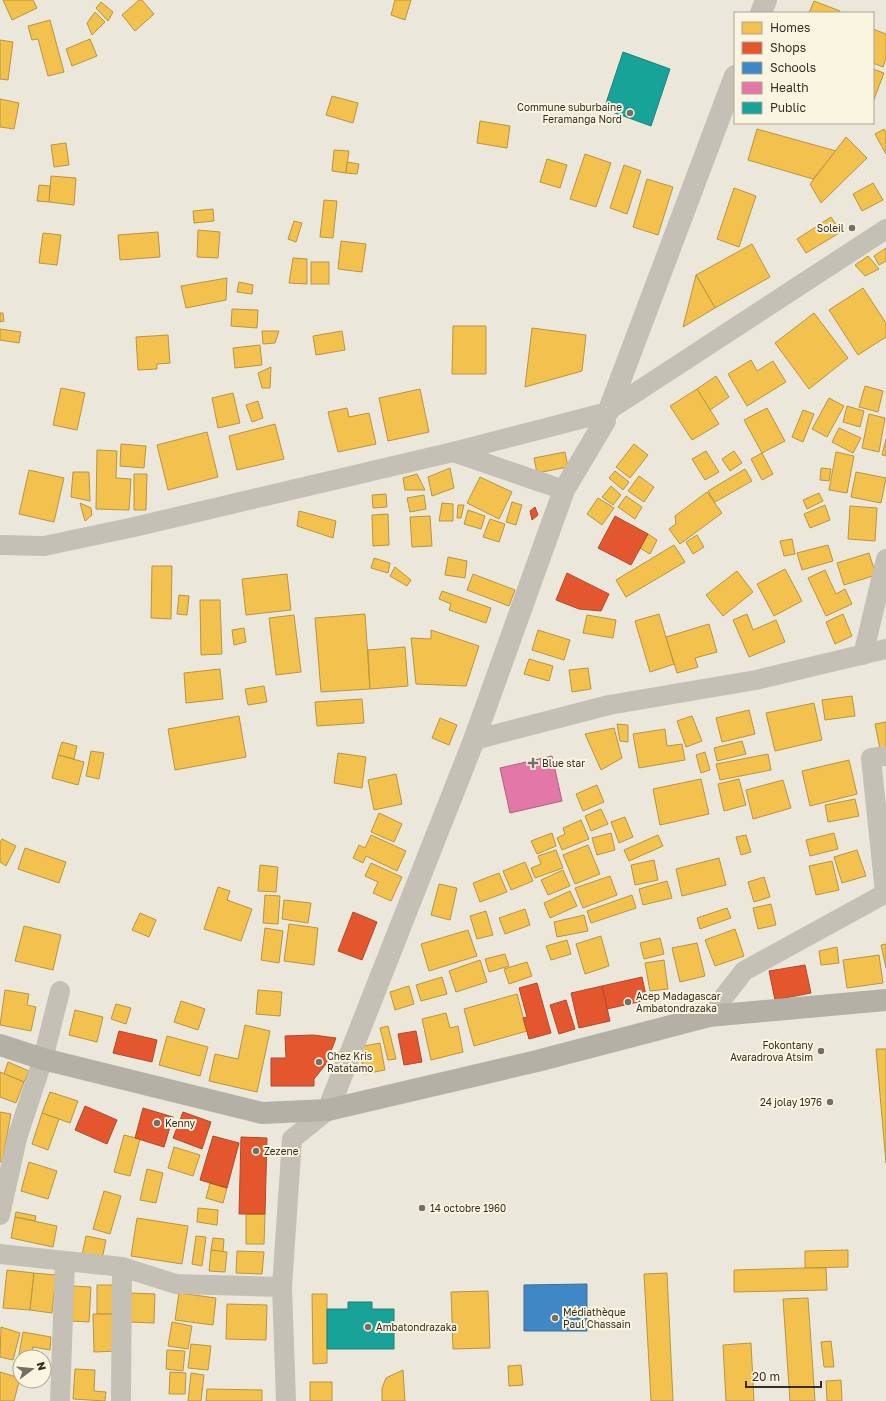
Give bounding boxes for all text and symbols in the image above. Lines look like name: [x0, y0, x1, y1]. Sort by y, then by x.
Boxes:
legend: [734, 12, 874, 124]
text: Homes: [770, 20, 810, 35]
text: Shops: [770, 40, 806, 55]
text: Schools: [770, 60, 816, 75]
text: Health: [770, 80, 809, 95]
text: Public: [770, 100, 807, 115]
place label: Commune suburbaine Feramanga Nord: [517, 101, 622, 125]
marker: Commune suburbaine Feramanga Nord: [625, 108, 635, 118]
place label: Soleil: [817, 222, 844, 234]
marker: Soleil: [847, 223, 857, 233]
marker: Blue star: [527, 757, 539, 769]
place label: Blue star: [542, 757, 585, 769]
place label: Acep Madagascar Ambatondrazaka: [636, 990, 721, 1014]
marker: Acep Madagascar Ambatondrazaka: [623, 997, 633, 1007]
place label: Fokontany Avaradrova Atsim: [730, 1039, 813, 1063]
marker: Fokontany Avaradrova Atsim: [816, 1046, 826, 1056]
place label: Chez Kris Ratatamo: [327, 1050, 373, 1074]
marker: Chez Kris Ratatamo: [314, 1057, 324, 1067]
place label: 24 jolay 1976: [760, 1096, 822, 1108]
marker: 24 jolay 1976: [825, 1097, 835, 1107]
place label: Kenny: [165, 1117, 196, 1129]
marker: Kenny: [152, 1118, 162, 1128]
place label: Zezene: [264, 1145, 299, 1157]
marker: Zezene: [251, 1146, 261, 1156]
place label: 14 octobre 1960: [430, 1202, 506, 1214]
marker: 14 octobre 1960: [417, 1203, 427, 1213]
place label: Médiathèque Paul Chassain: [563, 1306, 631, 1330]
marker: Médiathèque Paul Chassain: [550, 1313, 560, 1323]
place label: Ambatondrazaka: [376, 1321, 457, 1333]
marker: Ambatondrazaka: [363, 1322, 373, 1332]
north arrow: [12, 1349, 52, 1389]
text: N: [35, 1360, 49, 1372]
scale bar: [746, 1363, 821, 1389]
text: 20 m: [752, 1369, 780, 1384]

